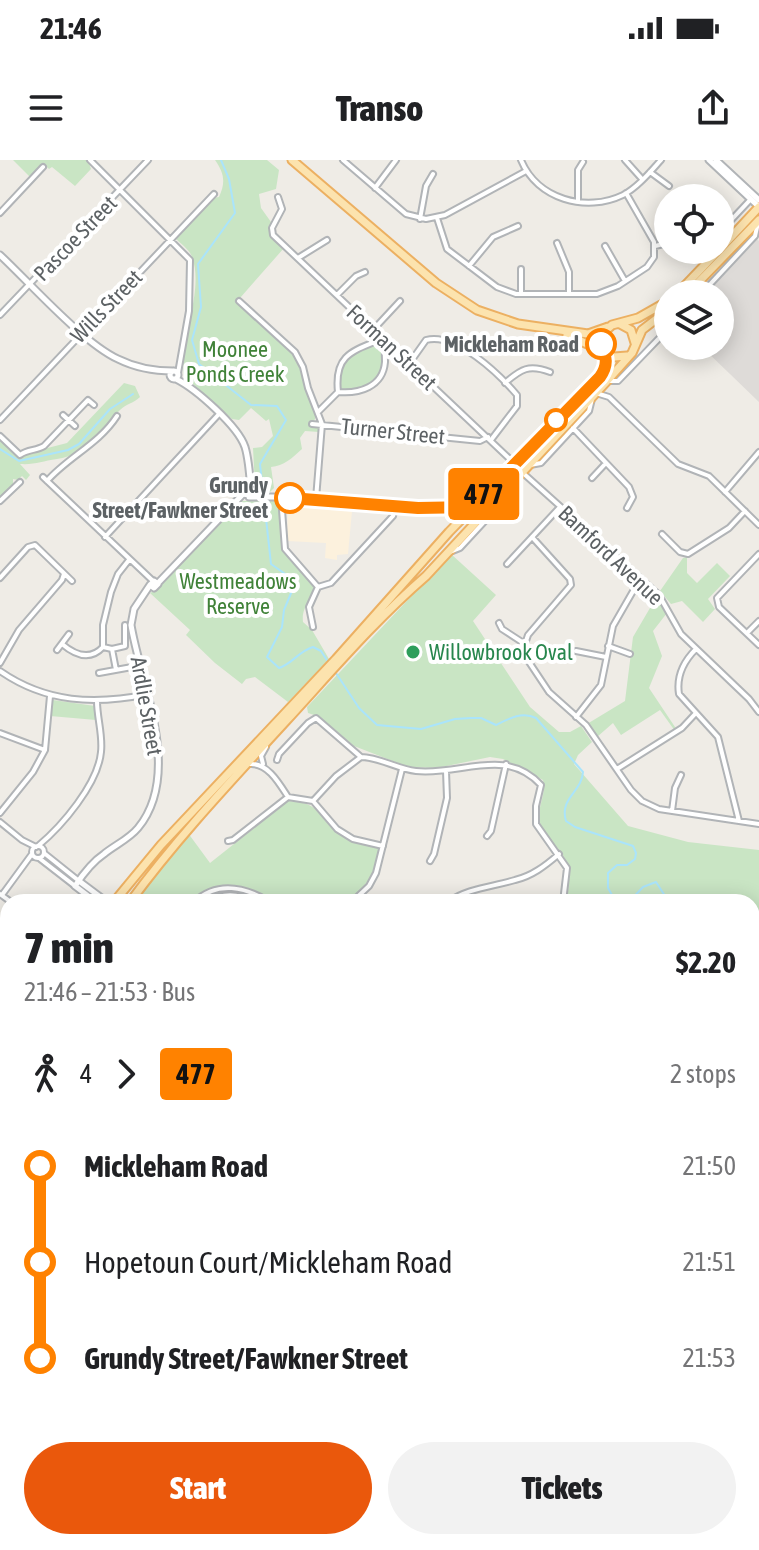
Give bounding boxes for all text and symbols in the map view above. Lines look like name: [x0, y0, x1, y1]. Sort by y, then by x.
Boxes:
text: 21:46: [40, 11, 102, 45]
icon: menu: [24, 86, 68, 130]
icon: share: [691, 86, 735, 130]
text: Transo: [336, 87, 423, 129]
map controls: [654, 184, 734, 360]
button: locate: [654, 184, 734, 264]
street label: Pascoe Street: [28, 190, 122, 286]
street label: Wills Street: [65, 264, 147, 348]
button: layers: [654, 280, 734, 360]
street label: Forman Street: [342, 299, 442, 395]
marker: Mickleham Road: [586, 329, 616, 359]
place label: Mickleham Road: [444, 331, 579, 357]
park label: Moonee Ponds Creek: [186, 336, 285, 387]
unlabelled marker: [545, 409, 567, 431]
street label: Turner Street: [340, 413, 446, 449]
line badge: 477: [438, 468, 530, 520]
place label: Grundy Street/Fawkner Street: [92, 472, 269, 523]
text: 477: [464, 478, 504, 510]
marker: Grundy Street/Fawkner Street: [275, 483, 305, 513]
street label: Bamford Avenue: [553, 500, 669, 610]
park label: Westmeadows Reserve: [180, 568, 297, 619]
place label: Willowbrook Oval: [429, 639, 573, 665]
marker: Willowbrook Oval: [404, 643, 422, 661]
street label: Ardlie Street: [126, 655, 168, 757]
text: 7 min: [24, 922, 114, 972]
text: $2.20: [676, 945, 736, 979]
text: 21:46 – 21:53 · Bus: [24, 977, 195, 1007]
icon: walk: [24, 1052, 68, 1096]
icon: forward: [104, 1052, 148, 1096]
text: 477: [176, 1058, 216, 1090]
text: 4: [80, 1059, 92, 1089]
text: 2 stops: [670, 1059, 736, 1089]
text: Mickleham Road: [84, 1149, 268, 1183]
text: 21:50: [682, 1151, 736, 1181]
text: Hopetoun Court/Mickleham Road: [84, 1245, 452, 1279]
text: 21:51: [682, 1247, 736, 1277]
text: Grundy Street/Fawkner Street: [84, 1341, 408, 1375]
text: 21:53: [682, 1343, 736, 1373]
button: Start: [24, 1442, 372, 1534]
button: Tickets: [388, 1442, 736, 1534]

